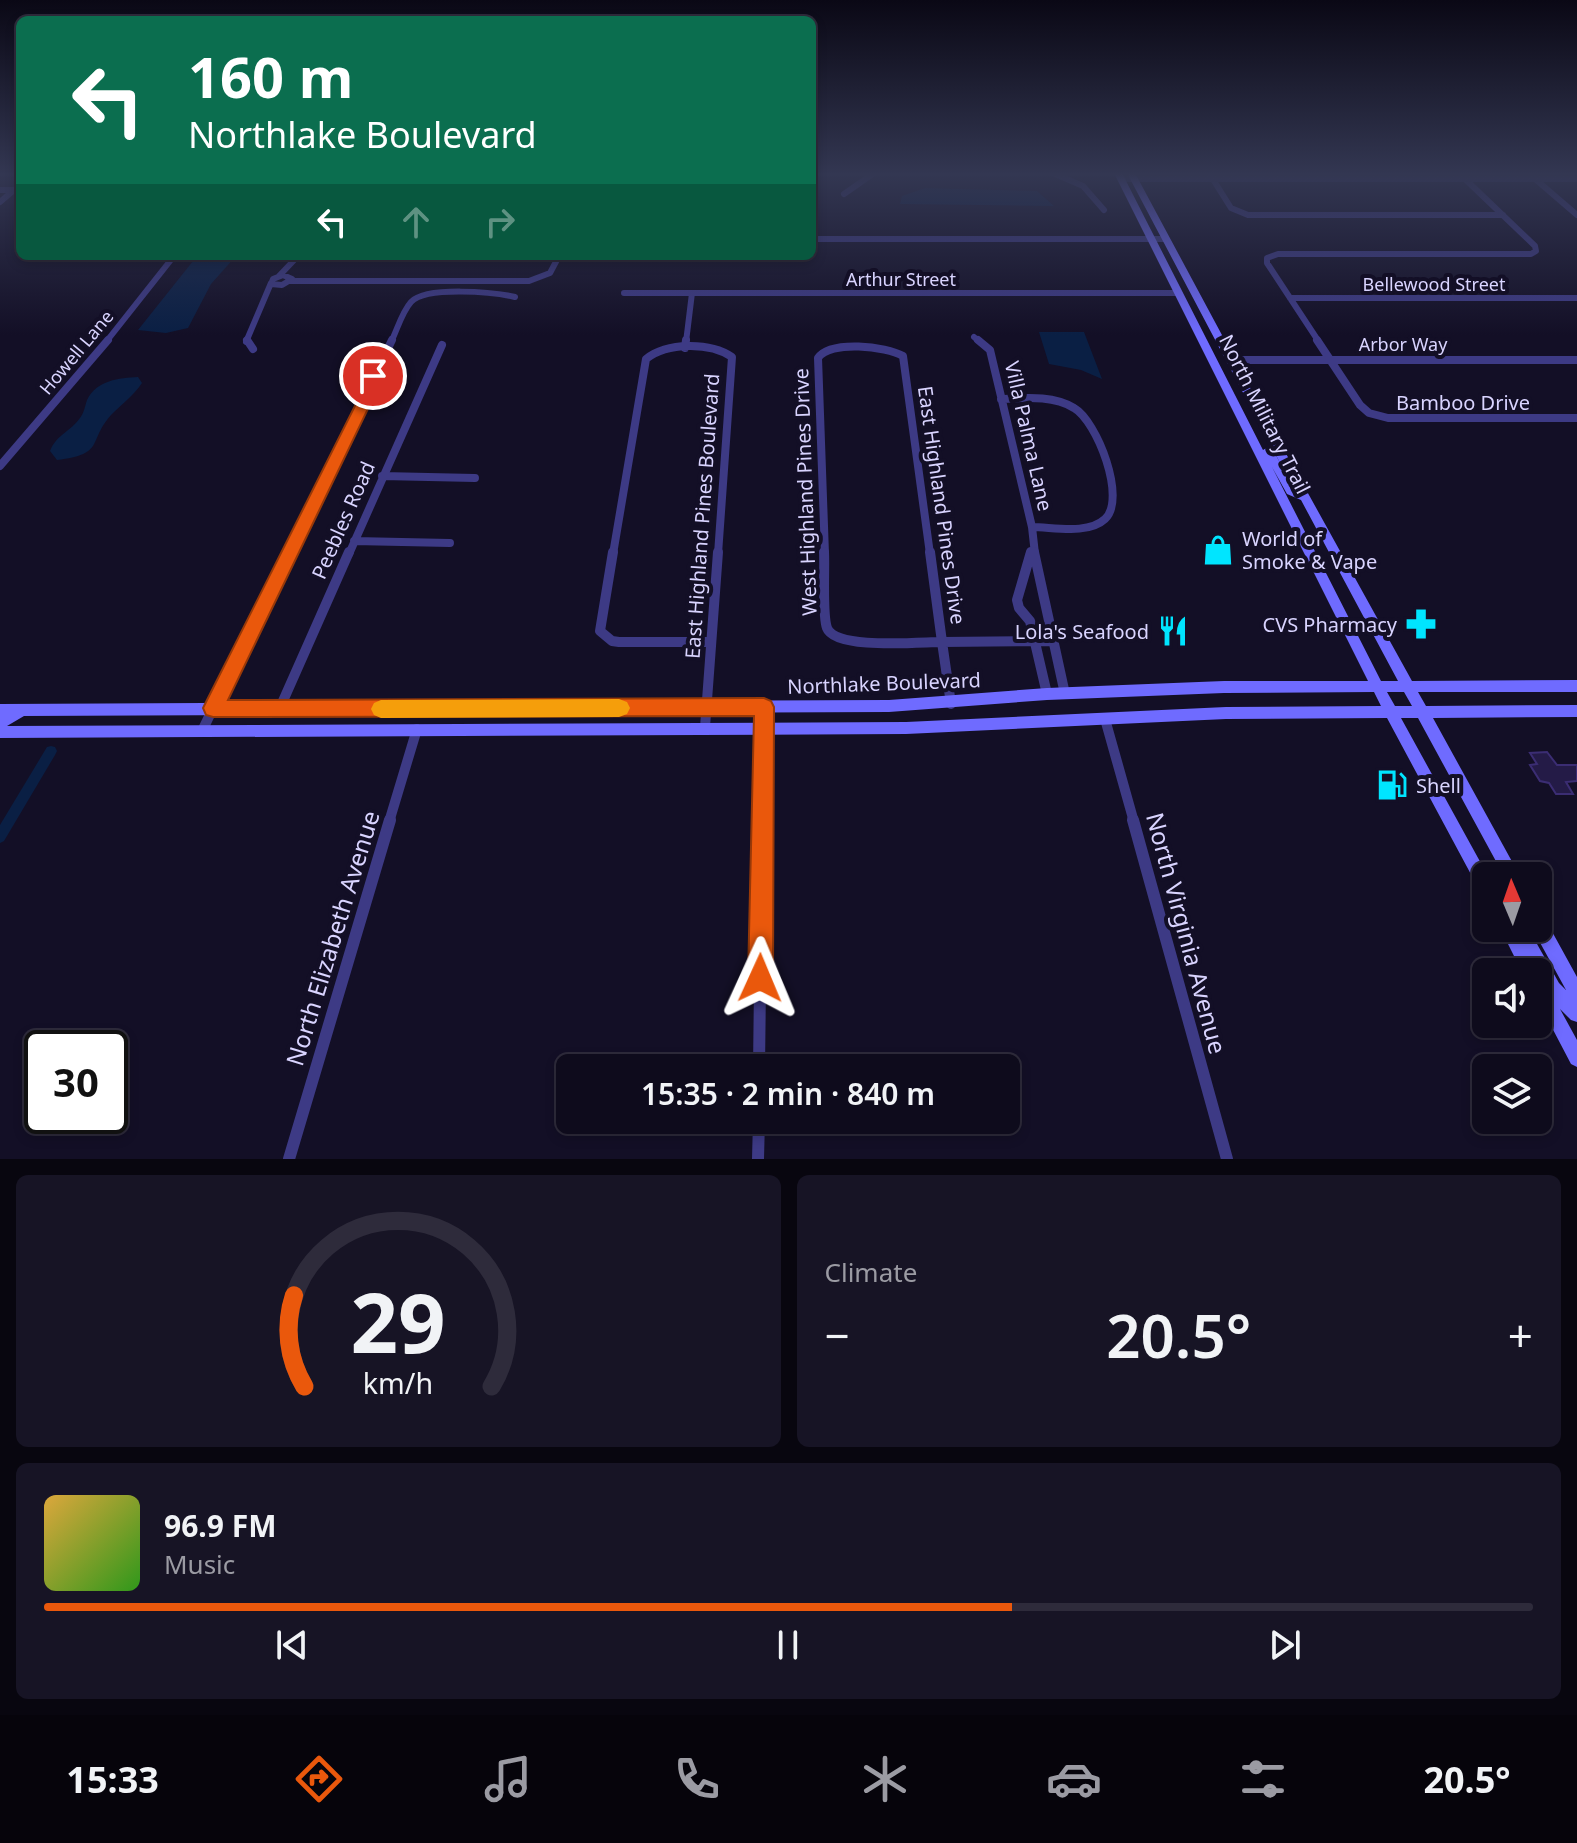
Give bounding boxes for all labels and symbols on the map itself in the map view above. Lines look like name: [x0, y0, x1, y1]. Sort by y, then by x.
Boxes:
street label: Arthur Street: [846, 267, 957, 291]
street label: Bellewood Street: [1363, 272, 1506, 296]
street label: Howell Lane: [34, 305, 118, 399]
street label: North Military Trail: [1213, 330, 1317, 498]
street label: Arbor Way: [1359, 332, 1448, 356]
pin: [339, 342, 407, 410]
street label: Villa Palma Lane: [999, 358, 1059, 514]
street label: West Highland Pines Drive: [787, 368, 823, 616]
street label: East Highland Pines Boulevard: [679, 372, 725, 660]
street label: East Highland Pines Drive: [912, 384, 972, 626]
street label: Bamboo Drive: [1396, 389, 1530, 416]
street label: Peebles Road: [305, 457, 381, 583]
place label: World of Smoke & Vape: [1242, 525, 1377, 575]
shop icon: World of Smoke & Vape: [1201, 533, 1235, 567]
pharmacy icon: CVS Pharmacy: [1404, 607, 1438, 641]
place label: CVS Pharmacy: [1263, 611, 1398, 638]
restaurant icon: Lola's Seafood: [1156, 614, 1190, 648]
place label: Lola's Seafood: [1015, 618, 1149, 645]
street label: Northlake Boulevard: [787, 666, 981, 700]
fuel station icon: Shell: [1375, 768, 1409, 802]
place label: Shell: [1416, 772, 1461, 799]
street label: North Elizabeth Avenue: [277, 806, 387, 1070]
street label: North Virginia Avenue: [1139, 809, 1235, 1057]
north arrow: [1472, 862, 1552, 942]
position arrow: [718, 936, 802, 1020]
speed limit sign: 30: [24, 1030, 128, 1134]

